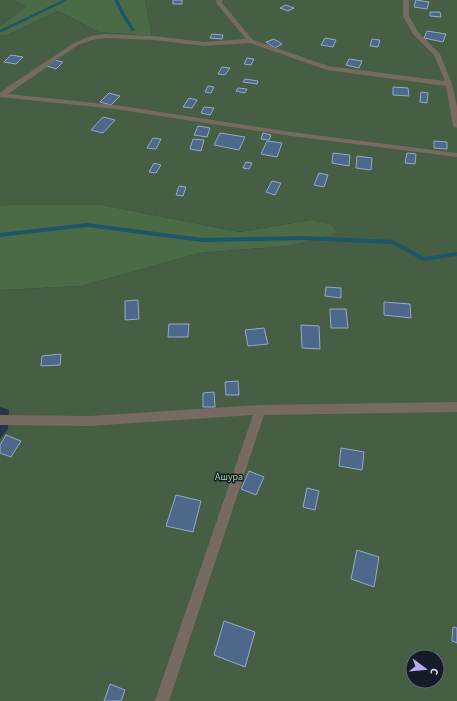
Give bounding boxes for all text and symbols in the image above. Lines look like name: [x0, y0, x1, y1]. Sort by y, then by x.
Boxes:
park label: Ашура: [215, 470, 243, 484]
north arrow: [405, 649, 445, 689]
text: С: [426, 666, 442, 677]

